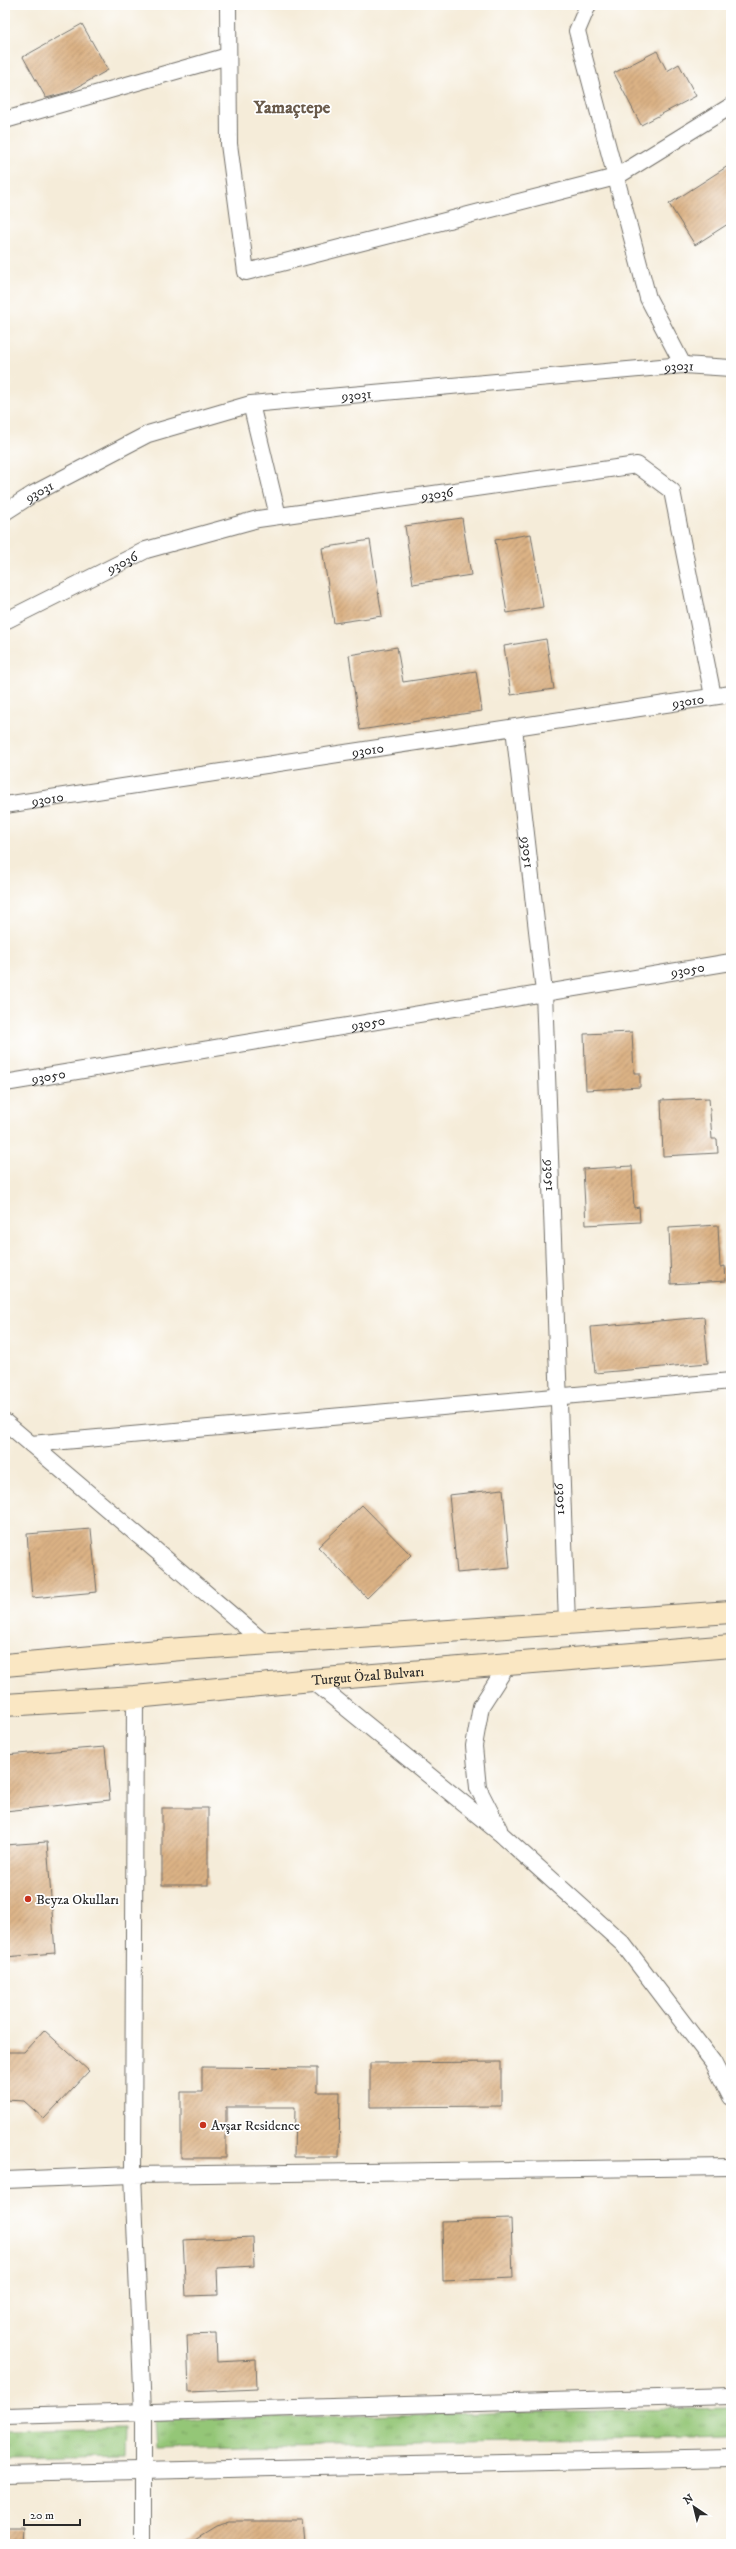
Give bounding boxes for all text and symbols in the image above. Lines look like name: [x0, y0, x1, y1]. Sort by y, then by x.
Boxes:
district label: Yamaçtepe: [253, 97, 331, 119]
street label: 93031: [662, 357, 695, 377]
street label: 93031: [340, 385, 372, 406]
street label: 93031: [21, 477, 57, 507]
street label: 93036: [419, 483, 455, 506]
street label: 93036: [103, 547, 142, 579]
street label: 93010: [670, 690, 706, 713]
street label: 93010: [350, 739, 385, 762]
street label: 93010: [29, 788, 65, 811]
street label: 93051: [516, 834, 538, 869]
street label: 93050: [668, 959, 706, 982]
street label: 93050: [349, 1012, 387, 1035]
street label: 93050: [29, 1065, 67, 1089]
street label: 93051: [540, 1158, 559, 1191]
street label: 93051: [552, 1482, 571, 1515]
street label: Turgut Özal Bulvarı: [311, 1663, 425, 1690]
place label: Beyza Okulları: [36, 1891, 119, 1909]
marker: Beyza Okulları: [23, 1894, 33, 1904]
place label: Avşar Residence: [211, 2117, 300, 2135]
marker: Avşar Residence: [198, 2120, 208, 2130]
north arrow: [674, 2487, 714, 2527]
text: N: [681, 2491, 697, 2508]
scale bar: [24, 2501, 80, 2527]
text: 20 m: [30, 2508, 54, 2523]

